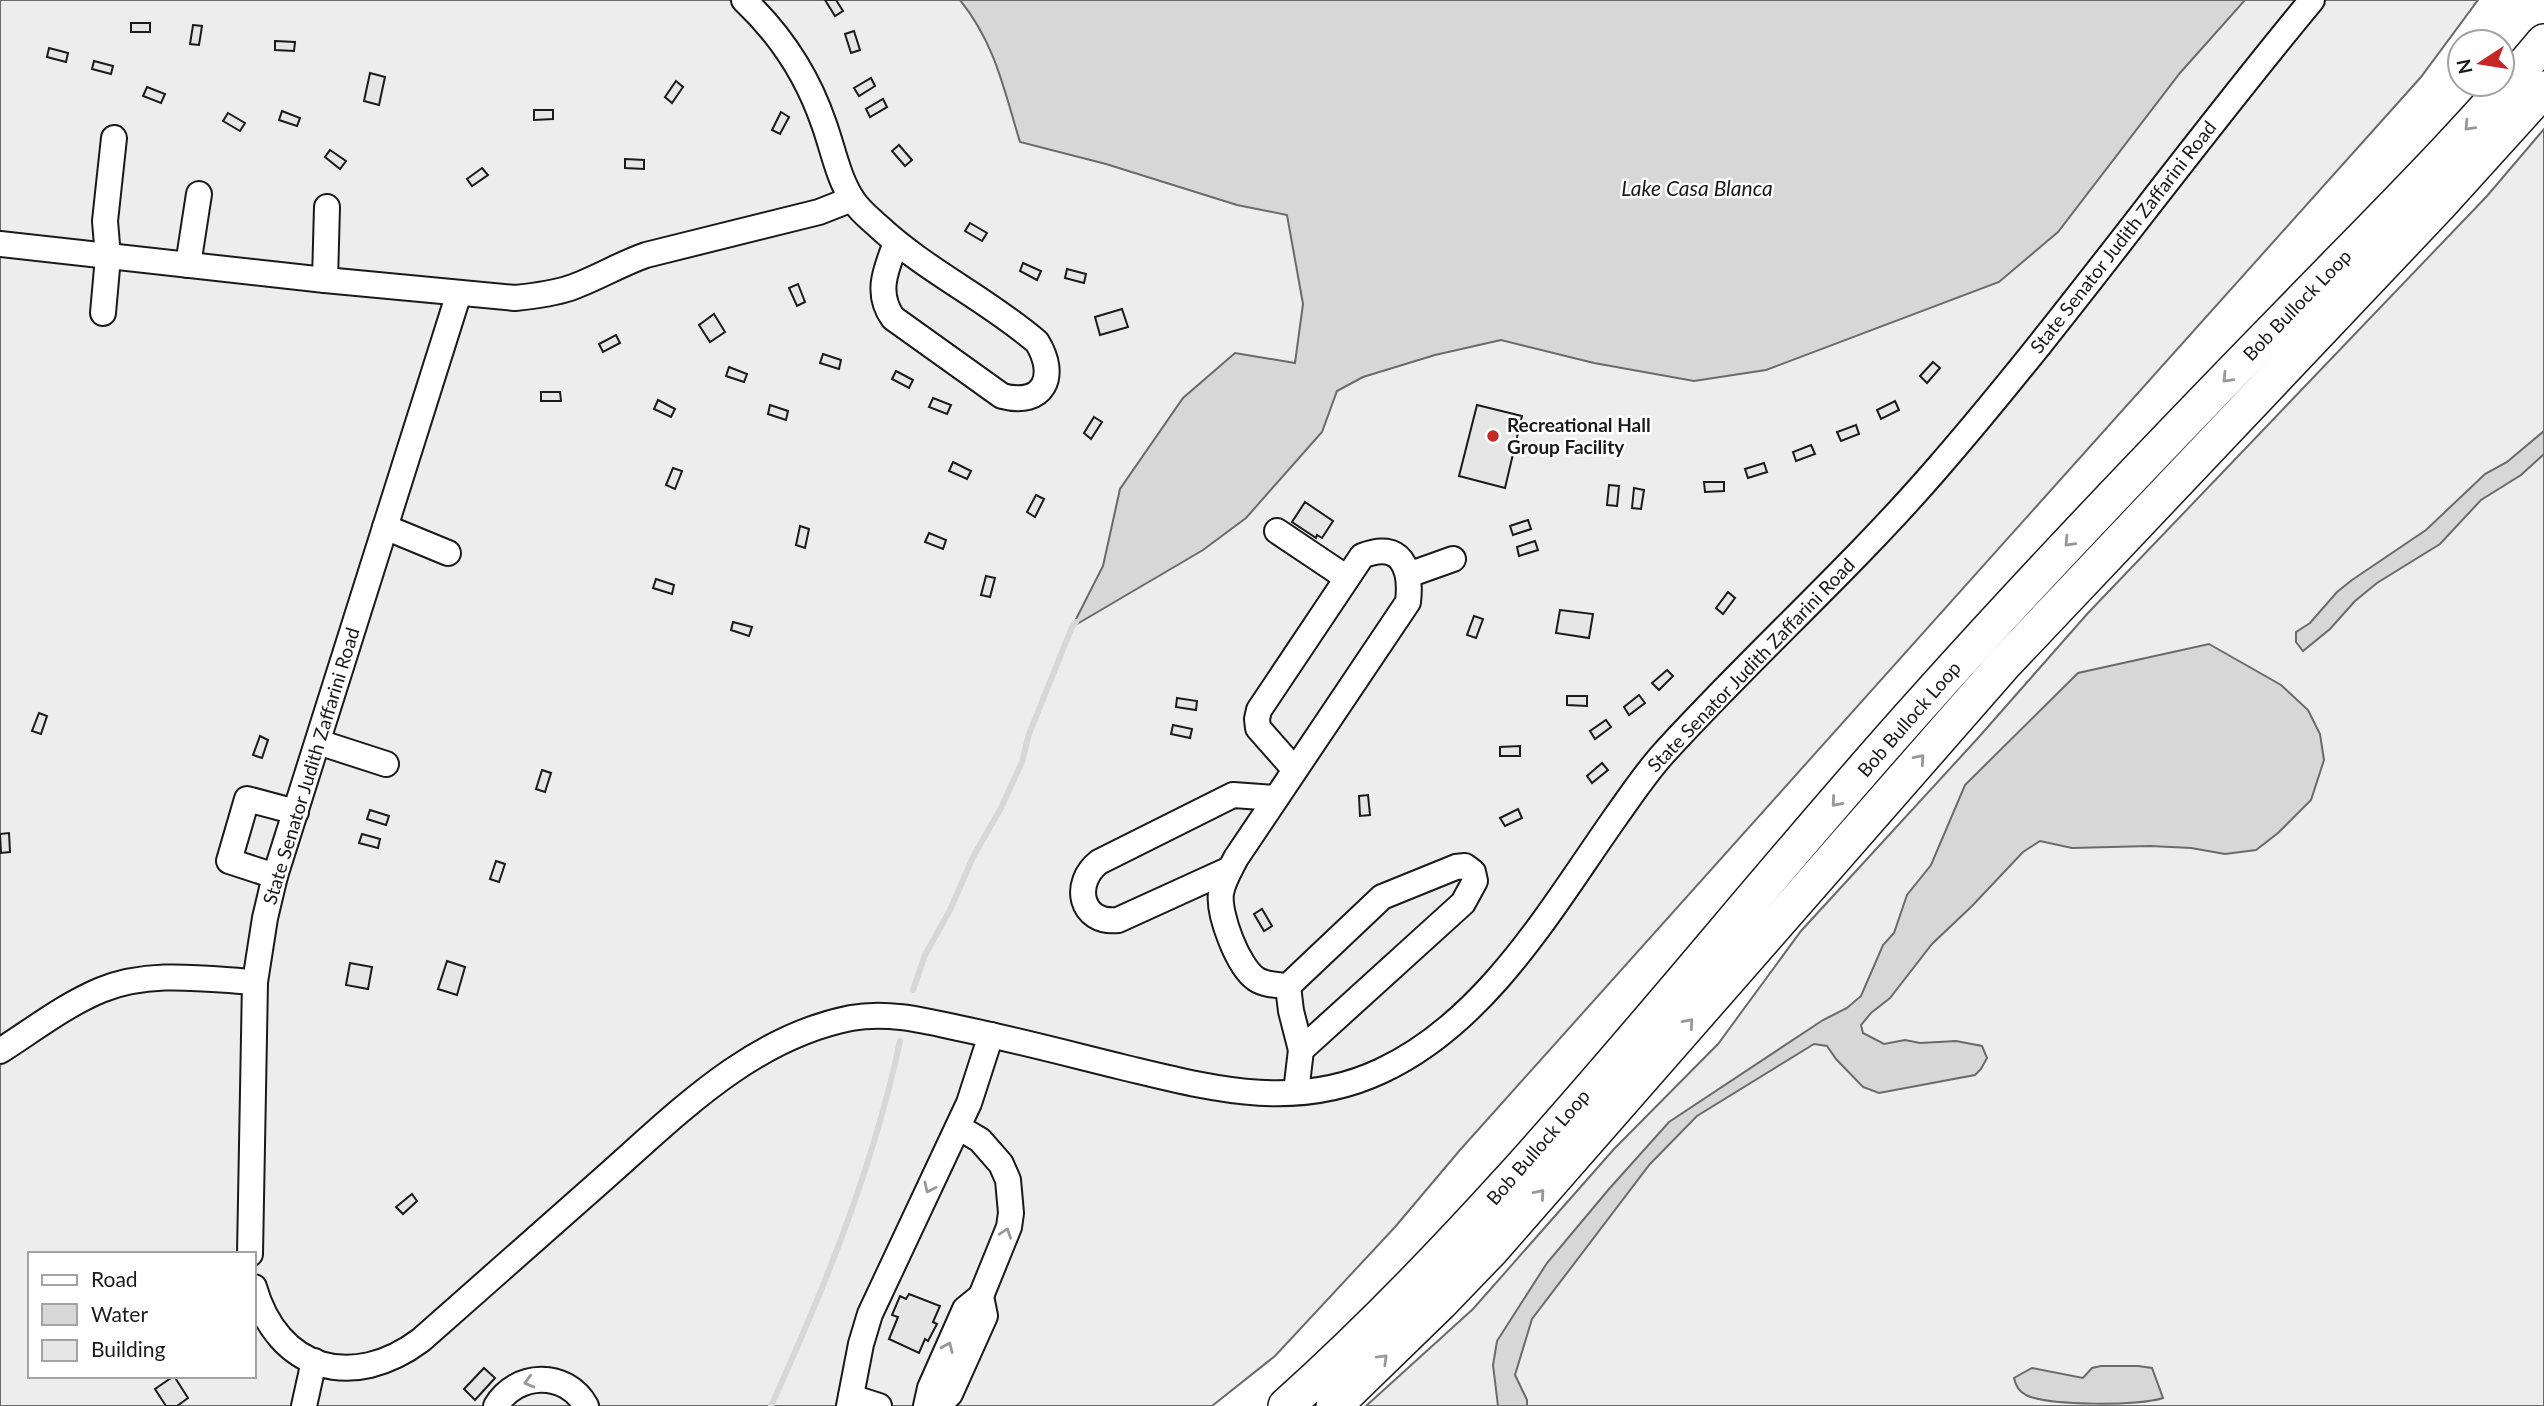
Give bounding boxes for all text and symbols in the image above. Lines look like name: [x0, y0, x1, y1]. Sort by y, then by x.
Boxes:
north arrow: [2446, 28, 2516, 98]
text: N: [2451, 57, 2477, 76]
street label: State Senator Judith Zaffarini Road: [2025, 116, 2220, 357]
one-way arrow: [2465, 117, 2478, 130]
water label: Lake Casa Blanca: [1621, 175, 1773, 200]
street label: Bob Bullock Loop: [2238, 244, 2356, 365]
one-way arrow: [2222, 369, 2235, 382]
place label: Recreational Hall Group Facility: [1507, 413, 1651, 458]
marker: Recreational Hall Group Facility: [1485, 428, 1501, 444]
one-way arrow: [2065, 534, 2077, 547]
street label: State Senator Judith Zaffarini Road: [1642, 553, 1859, 776]
street label: State Senator Judith Zaffarini Road: [257, 625, 364, 907]
street label: Bob Bullock Loop: [1852, 656, 1965, 781]
one-way arrow: [1912, 755, 1924, 768]
one-way arrow: [1832, 794, 1844, 807]
one-way arrow: [1681, 1018, 1693, 1031]
street label: Bob Bullock Loop: [1481, 1084, 1594, 1209]
one-way arrow: [924, 1181, 938, 1194]
one-way arrow: [1532, 1190, 1544, 1203]
one-way arrow: [998, 1227, 1012, 1239]
legend: [28, 1252, 256, 1378]
text: Road: [91, 1266, 138, 1291]
text: Water: [91, 1301, 148, 1326]
text: Building: [91, 1336, 166, 1361]
one-way arrow: [940, 1342, 954, 1355]
one-way arrow: [1375, 1355, 1388, 1368]
one-way arrow: [524, 1374, 536, 1388]

